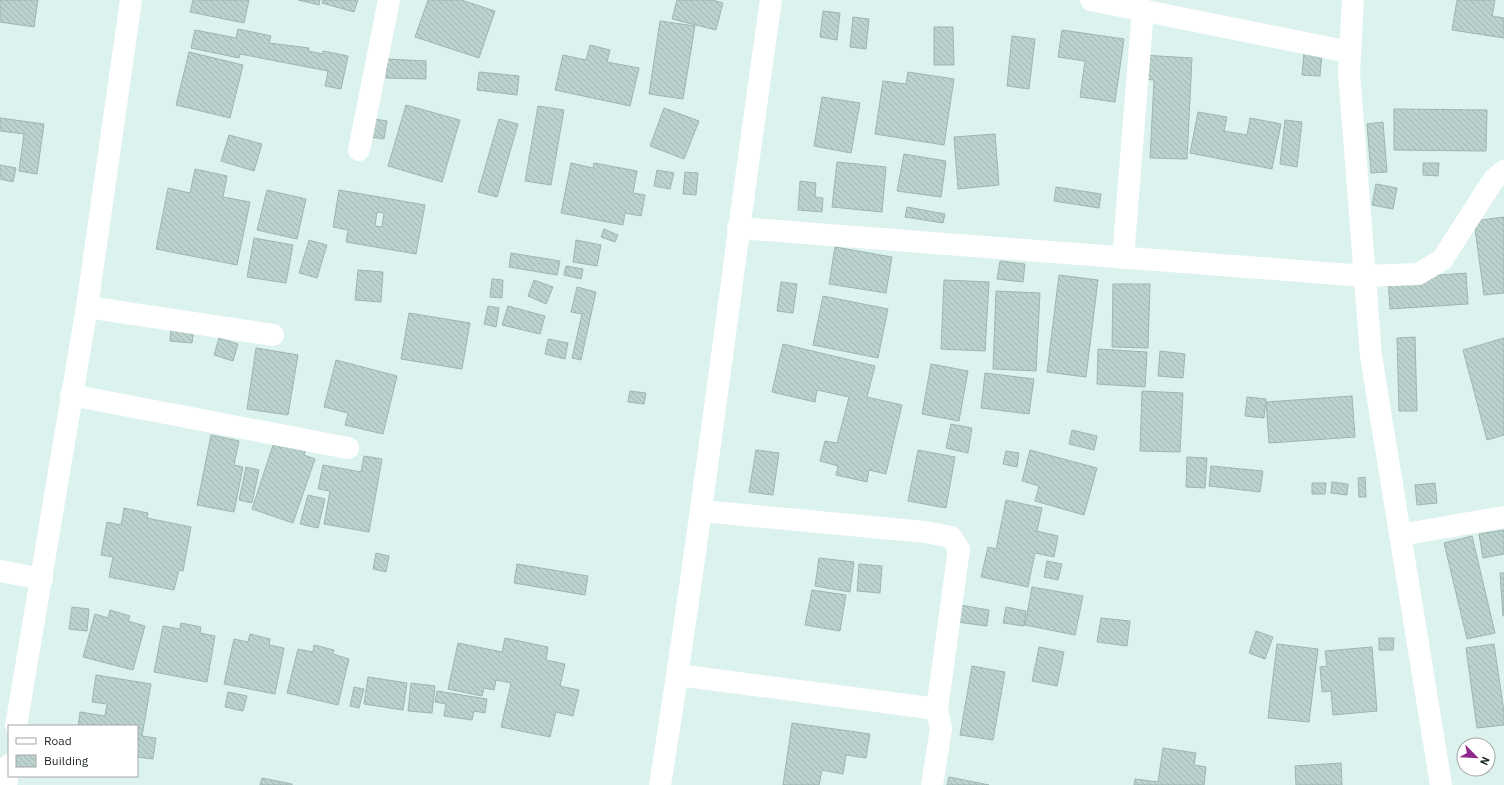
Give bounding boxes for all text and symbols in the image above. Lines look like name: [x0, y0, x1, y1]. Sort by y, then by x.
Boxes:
legend: [8, 725, 138, 777]
text: Road: [44, 733, 72, 748]
north arrow: [1456, 737, 1496, 777]
text: Building: [44, 753, 89, 768]
text: N: [1477, 755, 1493, 768]

